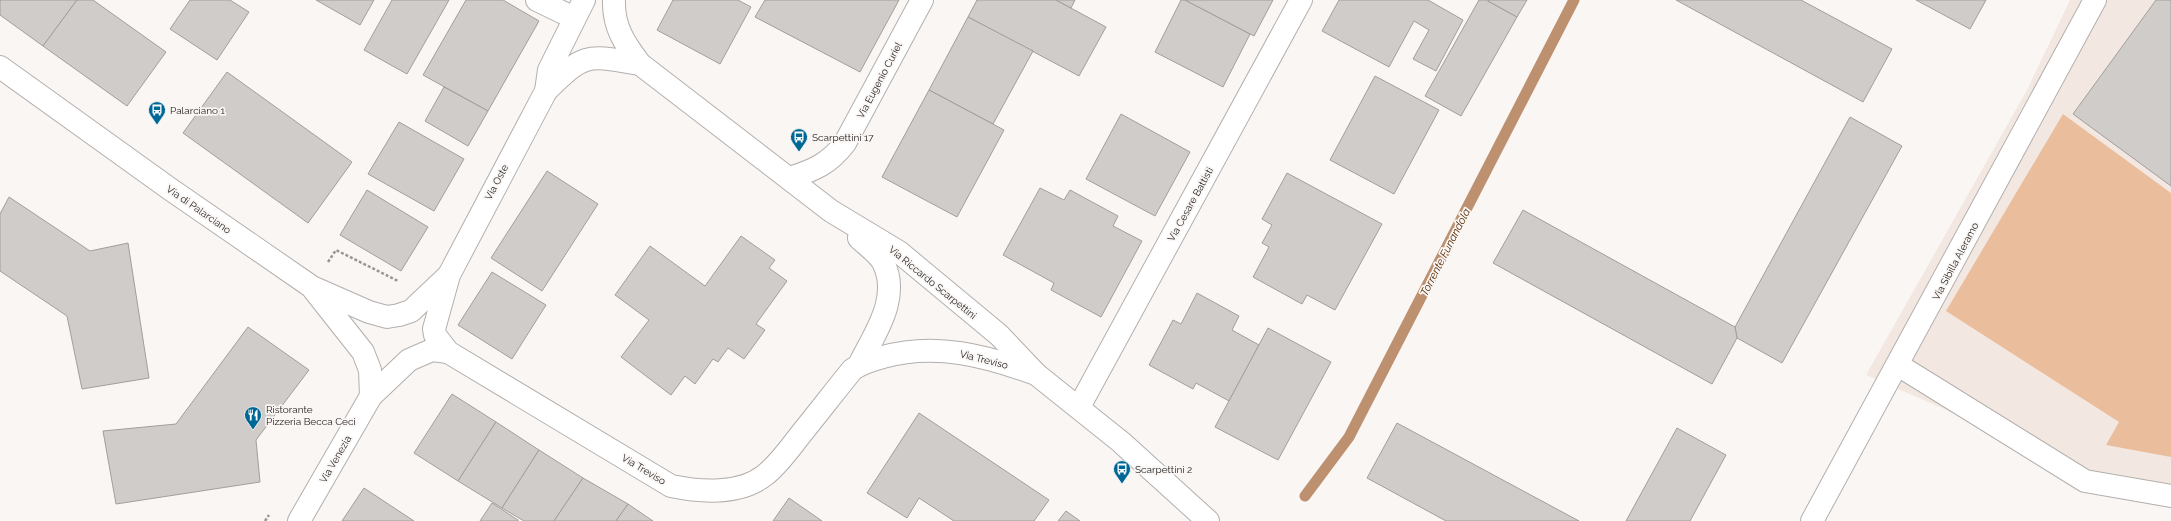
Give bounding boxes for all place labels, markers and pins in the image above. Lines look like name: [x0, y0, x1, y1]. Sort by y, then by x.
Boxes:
bus stop icon: Palarciano 1: [147, 100, 167, 125]
place label: Palarciano 1: [170, 105, 226, 116]
bus stop icon: Scarpettini 17: [789, 127, 809, 152]
place label: Scarpettini 17: [812, 132, 874, 143]
place label: Ristorante Pizzeria Becca Ceci: [266, 404, 356, 427]
restaurant icon: Ristorante Pizzeria Becca Ceci: [243, 405, 263, 430]
bus stop icon: Scarpettini 2: [1112, 459, 1132, 484]
place label: Scarpettini 2: [1135, 464, 1192, 475]

